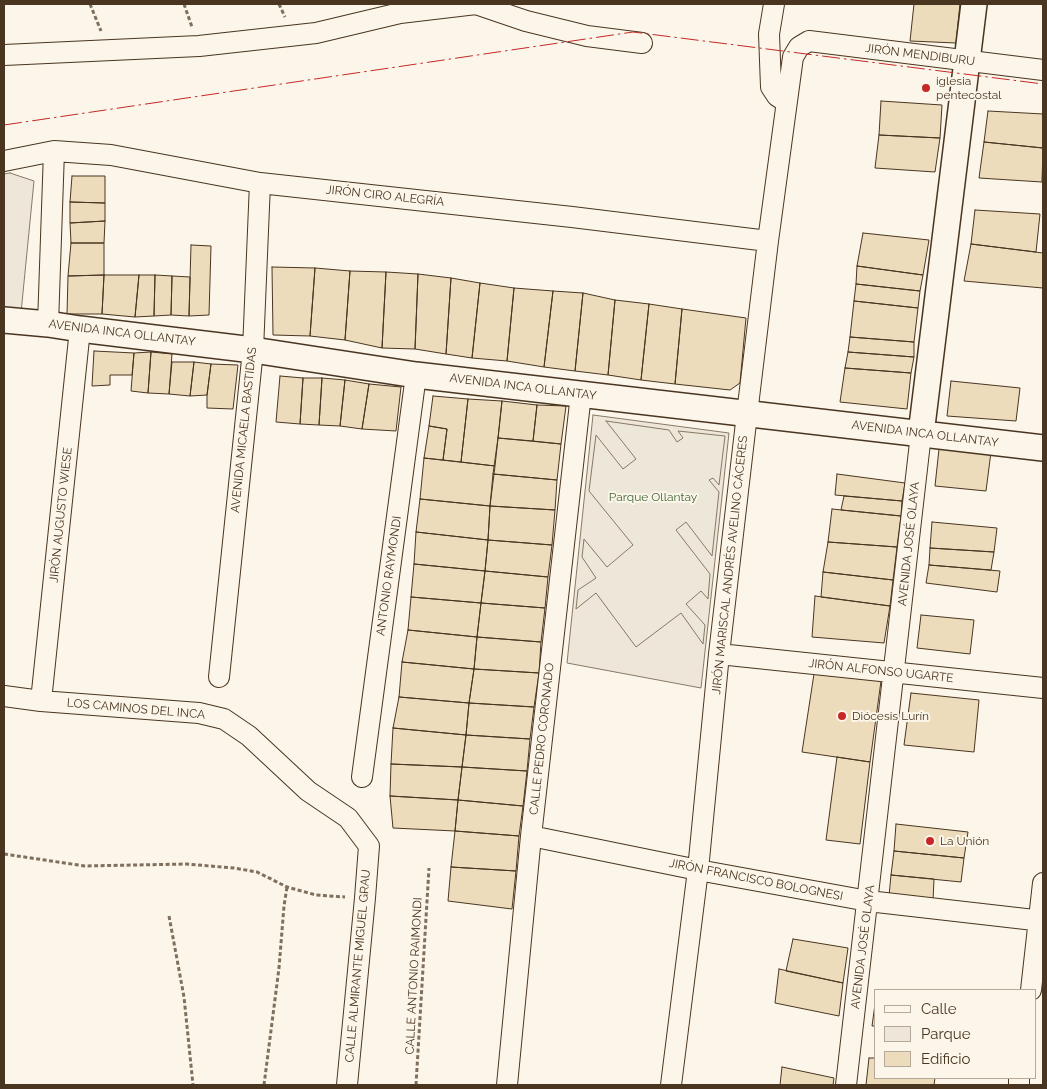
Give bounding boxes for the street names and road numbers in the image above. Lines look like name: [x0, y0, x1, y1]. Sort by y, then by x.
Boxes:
street label: JIRÓN MENDIBURU: [864, 41, 976, 69]
street label: JIRÓN CIRO ALEGRÍA: [325, 183, 445, 209]
street label: AVENIDA INCA OLLANTAY: [48, 317, 196, 349]
street label: AVENIDA MICAELA BASTIDAS: [228, 346, 260, 514]
street label: AVENIDA INCA OLLANTAY: [449, 371, 597, 403]
street label: AVENIDA INCA OLLANTAY: [851, 418, 999, 450]
street label: JIRÓN MARISCAL ANDRÉS AVELINO CÁCERES: [709, 435, 751, 695]
street label: JIRÓN AUGUSTO WIESE: [47, 447, 75, 583]
street label: AVENIDA JOSÉ OLAYA: [895, 481, 923, 607]
street label: ANTONIO RAYMONDI: [373, 515, 405, 637]
street label: JIRÓN ALFONSO UGARTE: [808, 656, 954, 686]
street label: CALLE PEDRO CORONADO: [527, 662, 557, 816]
street label: LOS CAMINOS DEL INCA: [66, 696, 206, 722]
street label: JIRÓN FRANCISCO BOLOGNESI: [668, 856, 844, 904]
street label: CALLE ALMIRANTE MIGUEL GRAU: [342, 869, 374, 1063]
street label: AVENIDA JOSÉ OLAYA: [848, 884, 878, 1010]
street label: CALLE ANTONIO RAIMONDI: [403, 897, 425, 1055]

